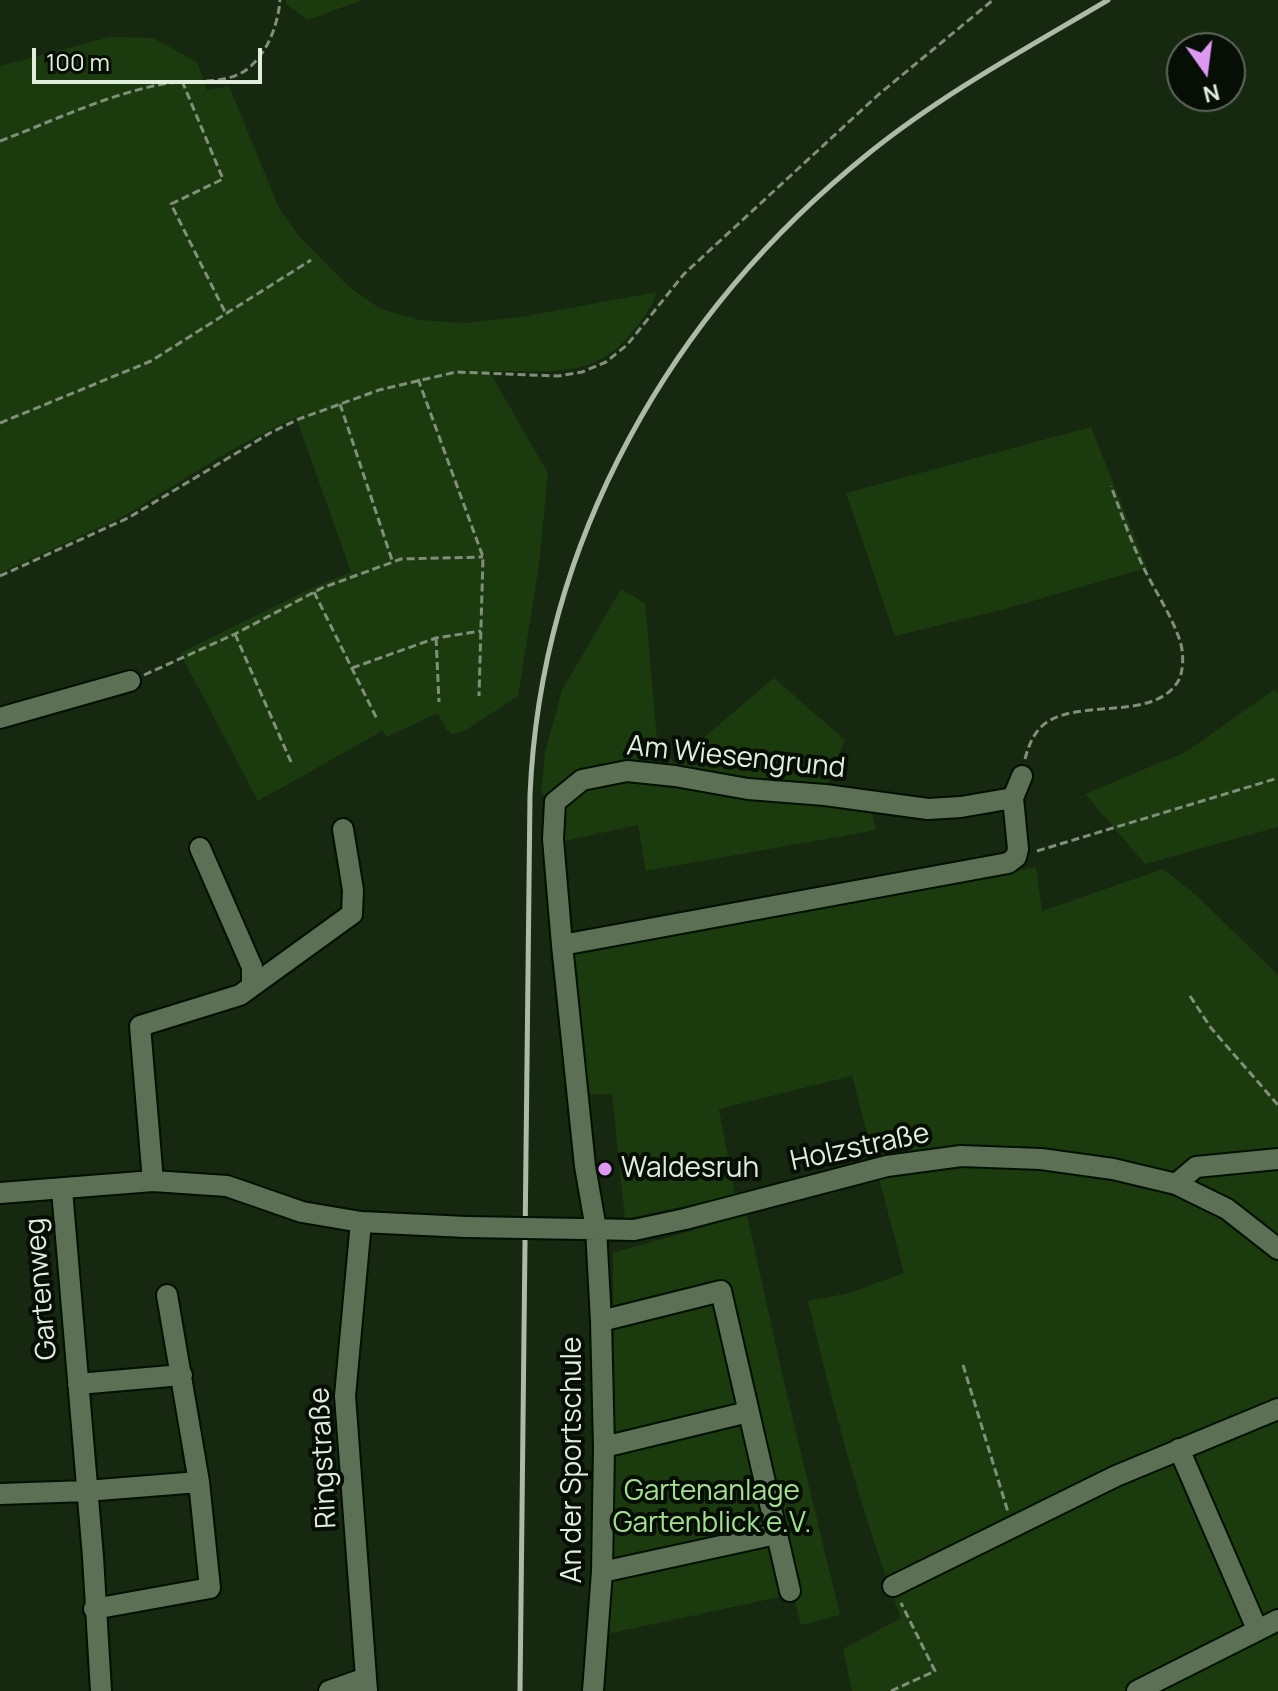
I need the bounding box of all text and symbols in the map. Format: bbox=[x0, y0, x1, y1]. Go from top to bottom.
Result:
scale bar bbox=[36, 32, 266, 82]
north arrow bbox=[1166, 32, 1246, 112]
text: 100 m bbox=[46, 45, 110, 78]
text: N bbox=[1200, 77, 1223, 110]
street label: Am Wiesengrund bbox=[625, 730, 847, 786]
street label: Holzstraße bbox=[787, 1117, 933, 1179]
place label: Waldesruh bbox=[621, 1152, 759, 1186]
marker: Waldesruh bbox=[596, 1160, 614, 1178]
street label: Gartenweg bbox=[19, 1217, 65, 1361]
street label: An der Sportschule bbox=[556, 1337, 590, 1583]
street label: Ringstraße bbox=[304, 1386, 344, 1530]
park label: Gartenanlage Gartenblick e.V. bbox=[613, 1475, 811, 1541]

